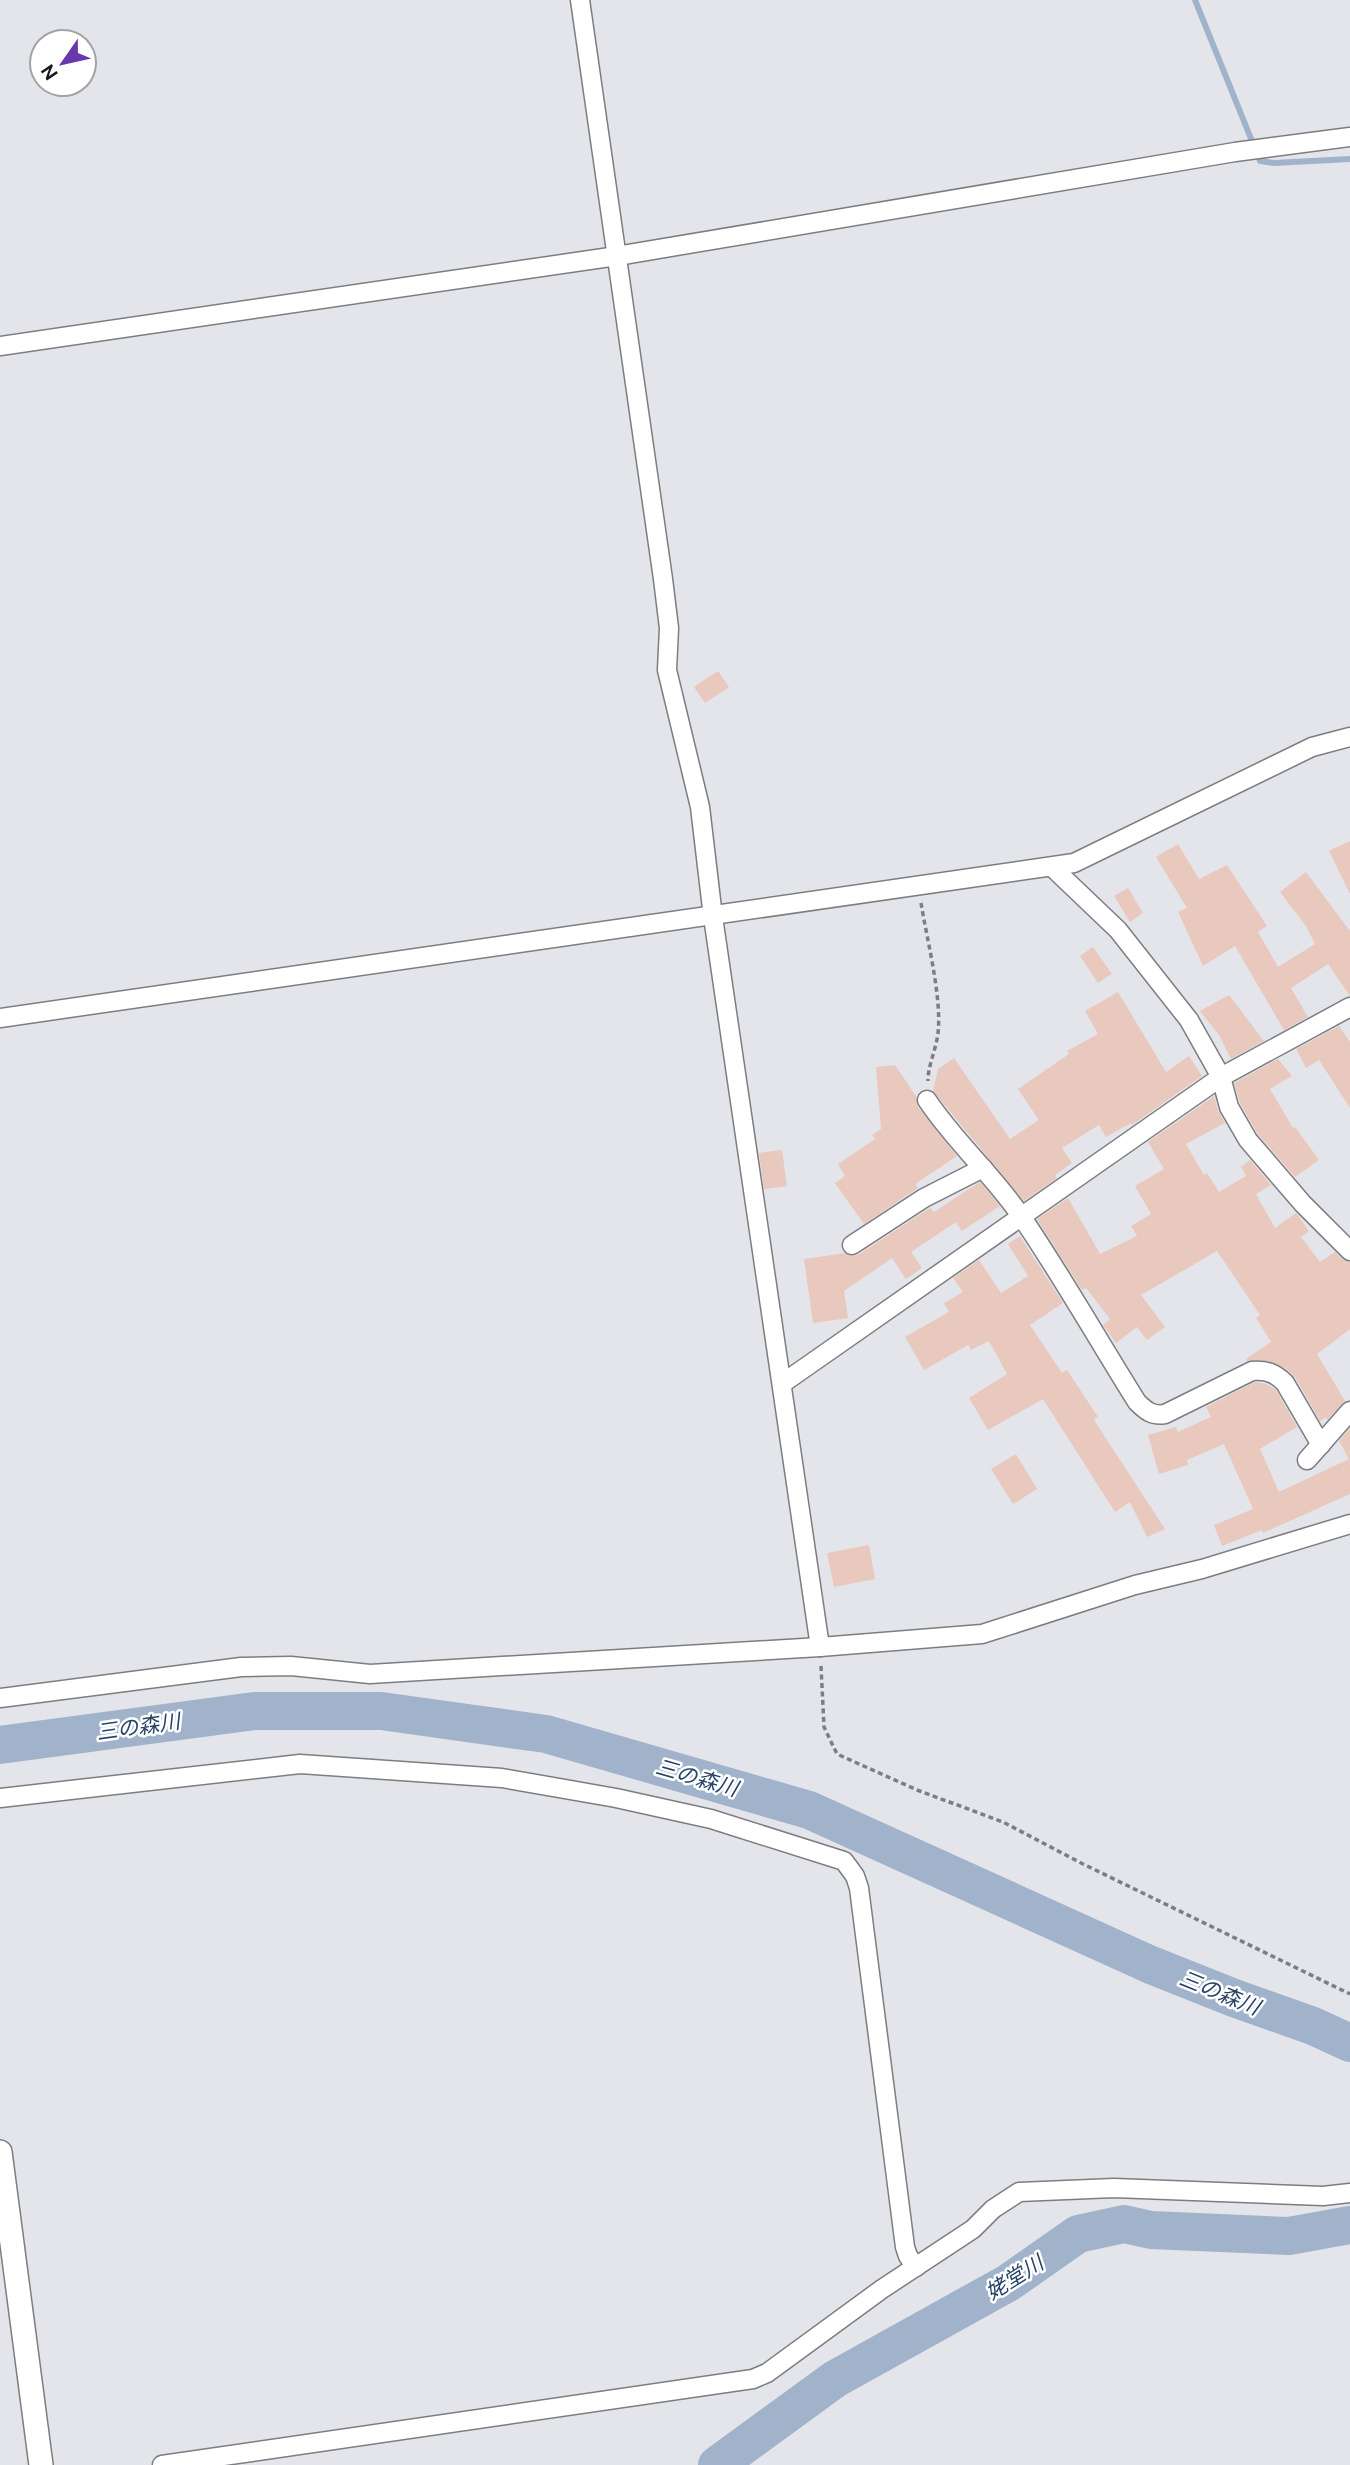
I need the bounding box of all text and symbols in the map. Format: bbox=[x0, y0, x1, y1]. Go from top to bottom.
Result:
north arrow bbox=[28, 28, 98, 98]
text: N bbox=[36, 60, 62, 85]
water label: 三の森川 bbox=[95, 1708, 183, 1744]
water label: 三の森川 bbox=[653, 1754, 743, 1801]
water label: 三の森川 bbox=[1177, 1965, 1265, 2020]
water label: 姥堂川 bbox=[981, 2249, 1049, 2304]

